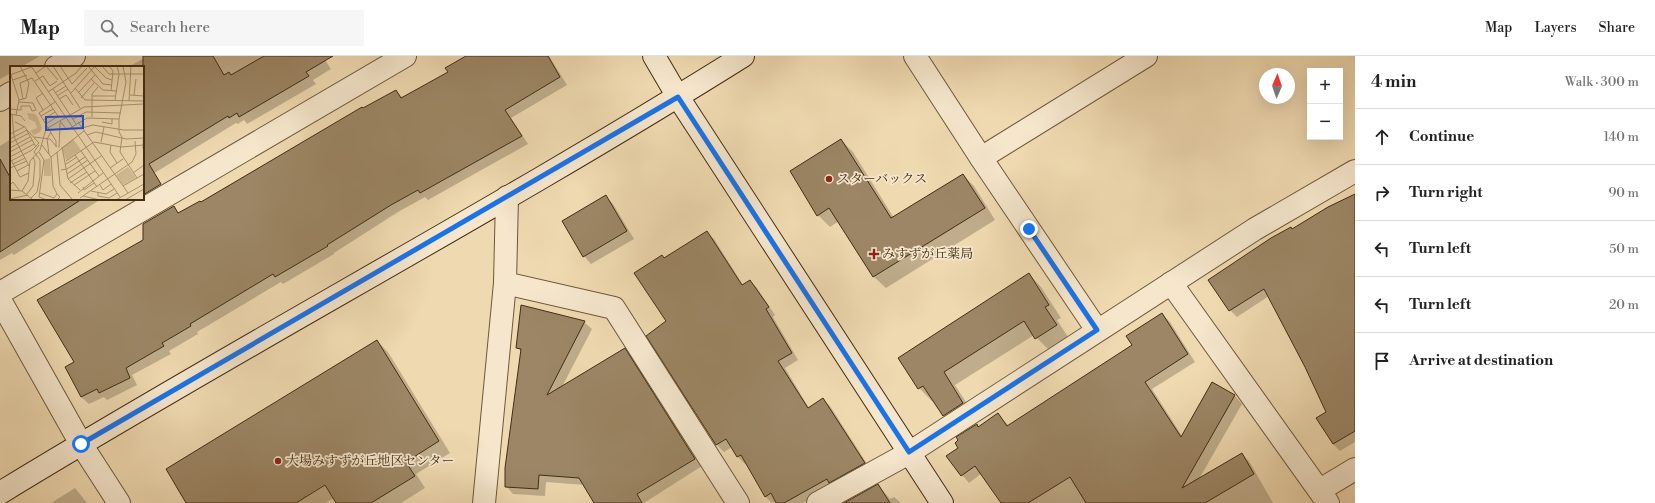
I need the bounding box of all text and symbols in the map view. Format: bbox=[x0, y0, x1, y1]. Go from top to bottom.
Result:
search box bbox=[84, 10, 364, 46]
text: Map bbox=[20, 16, 60, 40]
icon: search bbox=[98, 17, 120, 39]
text: Search here bbox=[130, 18, 210, 37]
text: Map bbox=[1485, 19, 1512, 37]
text: Layers bbox=[1534, 19, 1577, 37]
text: Share bbox=[1599, 19, 1635, 37]
inset map bbox=[10, 66, 144, 200]
north arrow bbox=[1259, 68, 1295, 104]
map controls bbox=[1307, 68, 1343, 140]
button: + bbox=[1307, 68, 1343, 104]
text: 4 min bbox=[1371, 71, 1416, 93]
text: Walk · 300 m bbox=[1565, 74, 1639, 90]
button: − bbox=[1307, 104, 1343, 140]
icon: ahead bbox=[1371, 126, 1393, 148]
text: Continue bbox=[1409, 127, 1474, 146]
text: 140 m bbox=[1603, 129, 1639, 145]
place label: スターバックス bbox=[837, 171, 927, 187]
marker: スターバックス bbox=[824, 174, 834, 184]
icon: right bbox=[1371, 182, 1393, 204]
text: Turn right bbox=[1409, 183, 1483, 202]
text: 90 m bbox=[1608, 185, 1639, 201]
route end bbox=[1020, 220, 1038, 238]
icon: left bbox=[1371, 238, 1393, 260]
text: Turn left bbox=[1409, 239, 1471, 258]
text: 50 m bbox=[1609, 241, 1639, 257]
place label: みすずが丘薬局 bbox=[882, 246, 973, 262]
marker: みすずが丘薬局 bbox=[869, 249, 879, 259]
icon: left bbox=[1371, 294, 1393, 316]
text: Turn left bbox=[1409, 295, 1471, 314]
text: 20 m bbox=[1609, 297, 1639, 313]
icon: arrive bbox=[1371, 350, 1393, 372]
text: Arrive at destination bbox=[1409, 351, 1553, 370]
route start bbox=[72, 435, 90, 453]
place label: 大場みすずが丘地区センター bbox=[286, 453, 455, 469]
marker: 大場みすずが丘地区センター bbox=[273, 456, 283, 466]

